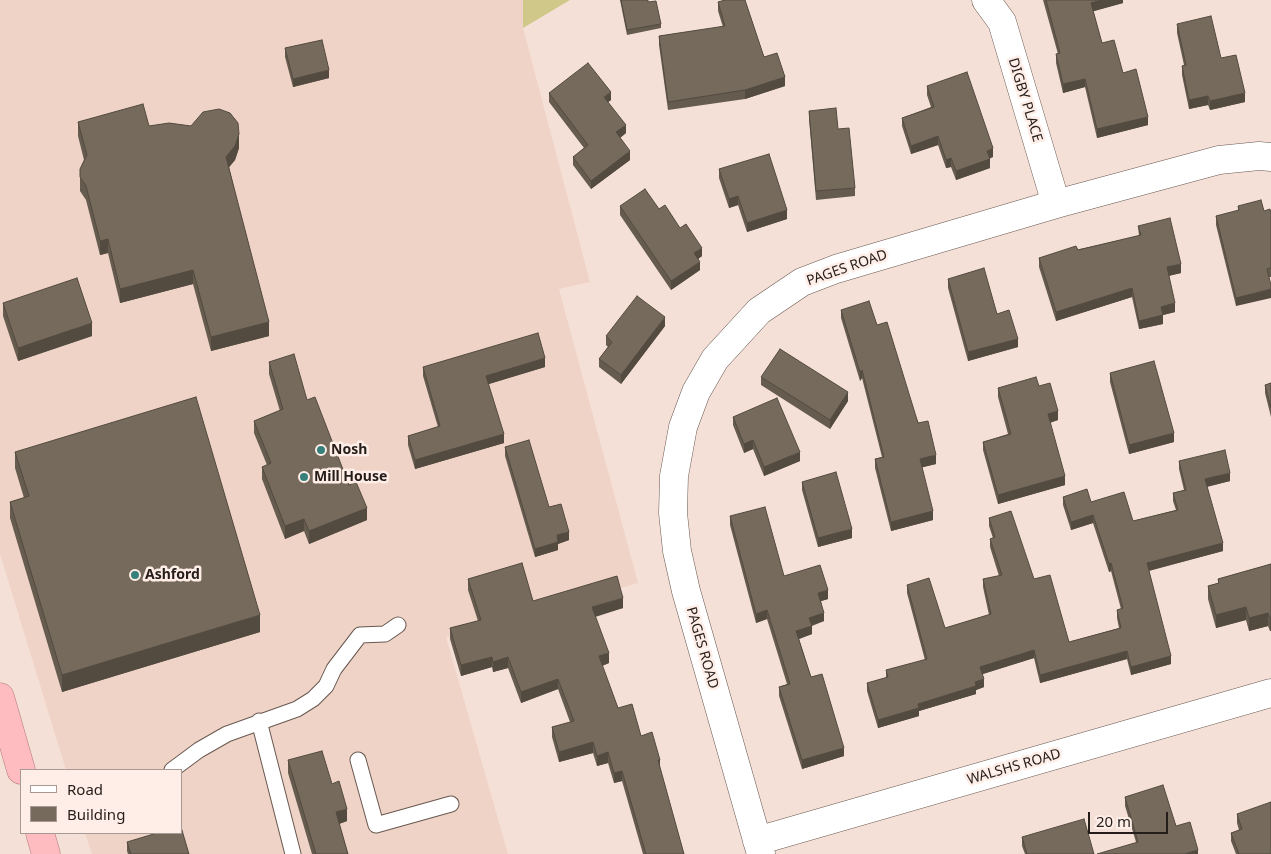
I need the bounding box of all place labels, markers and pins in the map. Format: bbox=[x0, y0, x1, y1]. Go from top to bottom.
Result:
place label: Nosh bbox=[331, 442, 367, 458]
marker: Nosh bbox=[315, 444, 327, 456]
place label: Mill House bbox=[314, 469, 387, 485]
marker: Mill House bbox=[298, 471, 310, 483]
place label: Ashford bbox=[145, 567, 200, 583]
marker: Ashford bbox=[129, 569, 141, 581]

